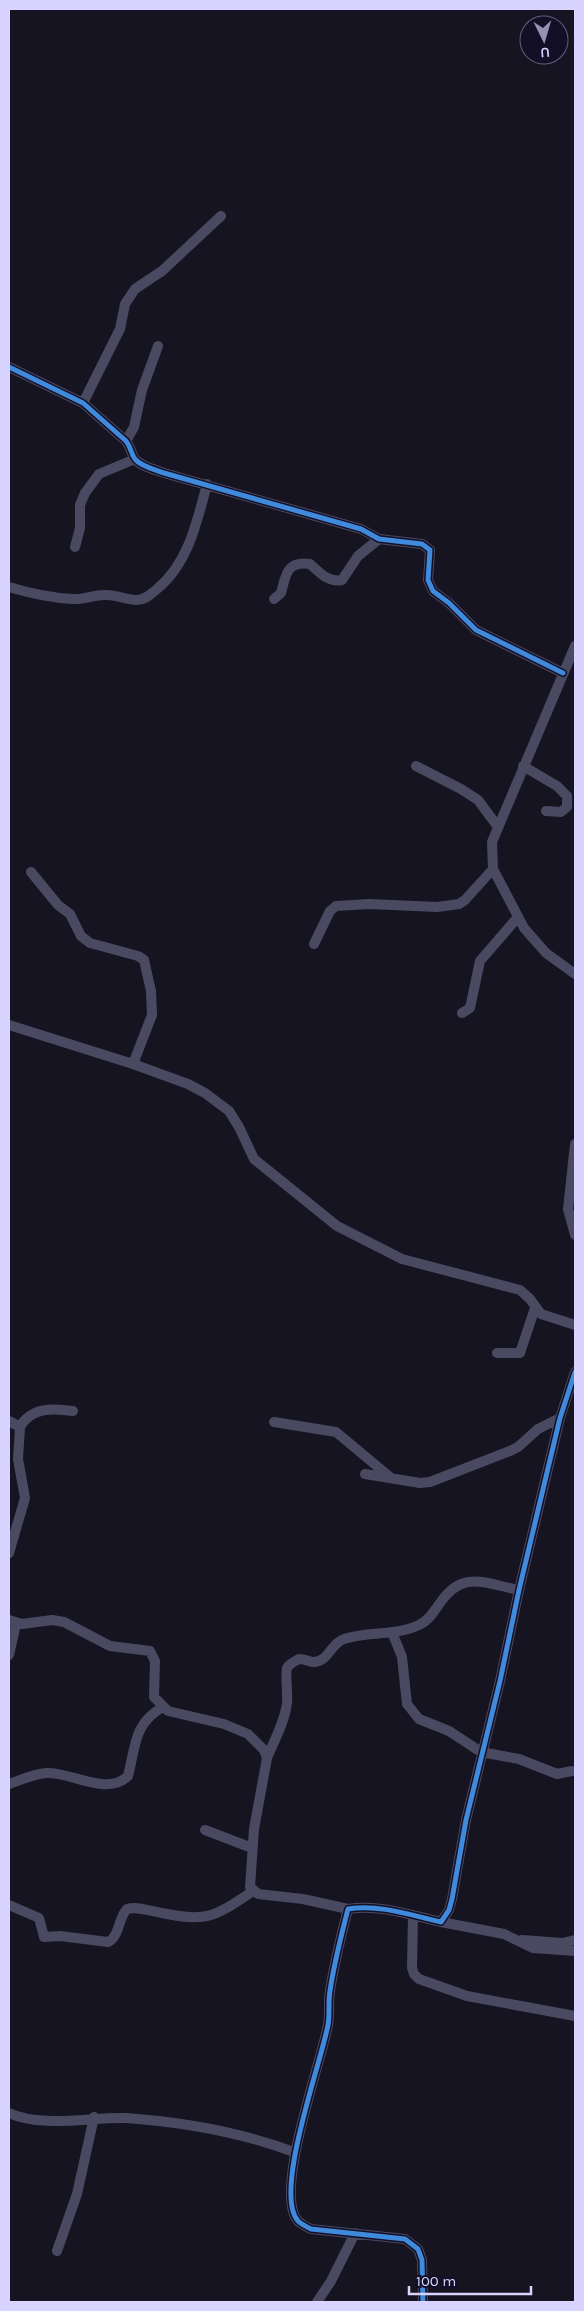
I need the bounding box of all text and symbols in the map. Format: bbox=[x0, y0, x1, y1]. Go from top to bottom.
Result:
north arrow bbox=[519, 15, 569, 65]
text: U bbox=[540, 44, 551, 61]
scale bar bbox=[409, 2264, 532, 2296]
text: 100 m bbox=[416, 2272, 456, 2290]

